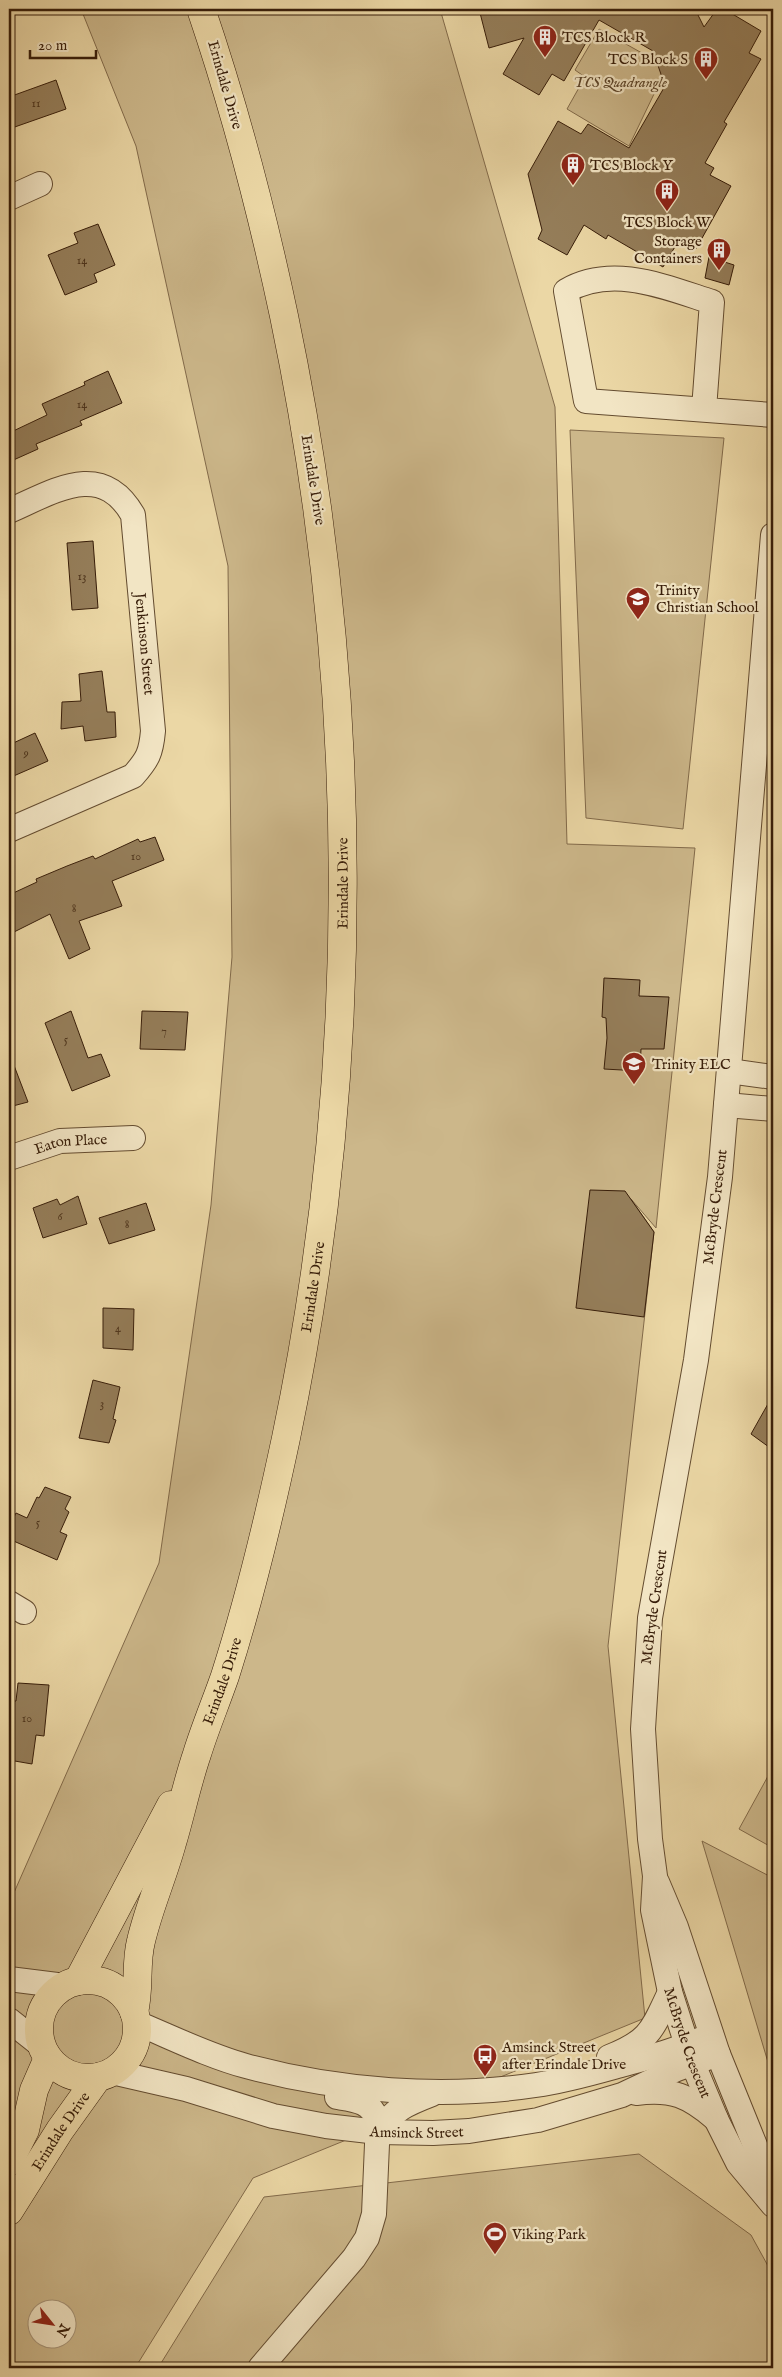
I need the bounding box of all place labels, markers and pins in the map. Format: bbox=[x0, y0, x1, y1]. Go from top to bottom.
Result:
building icon: TCS Block R bbox=[532, 24, 558, 58]
place label: TCS Block R bbox=[562, 28, 646, 47]
building icon: TCS Block S bbox=[693, 46, 719, 80]
place label: TCS Block S bbox=[608, 50, 688, 69]
building icon: TCS Block Y bbox=[560, 152, 586, 186]
place label: TCS Block Y bbox=[590, 156, 673, 175]
building icon: TCS Block W bbox=[654, 178, 680, 212]
place label: TCS Block W bbox=[624, 213, 711, 232]
place label: Storage Containers bbox=[634, 232, 702, 268]
building icon: Storage Containers bbox=[706, 237, 732, 271]
place label: Trinity Christian School bbox=[656, 581, 760, 617]
school or university icon: Trinity Christian School bbox=[625, 586, 651, 620]
school or university icon: Trinity ELC bbox=[621, 1051, 647, 1085]
place label: Trinity ELC bbox=[652, 1055, 731, 1074]
place label: Amsinck Street after Erindale Drive bbox=[501, 2038, 626, 2074]
bus stop icon: Amsinck Street after Erindale Drive bbox=[472, 2043, 498, 2077]
sports icon: Viking Park bbox=[482, 2221, 508, 2255]
place label: Viking Park bbox=[511, 2225, 587, 2244]

